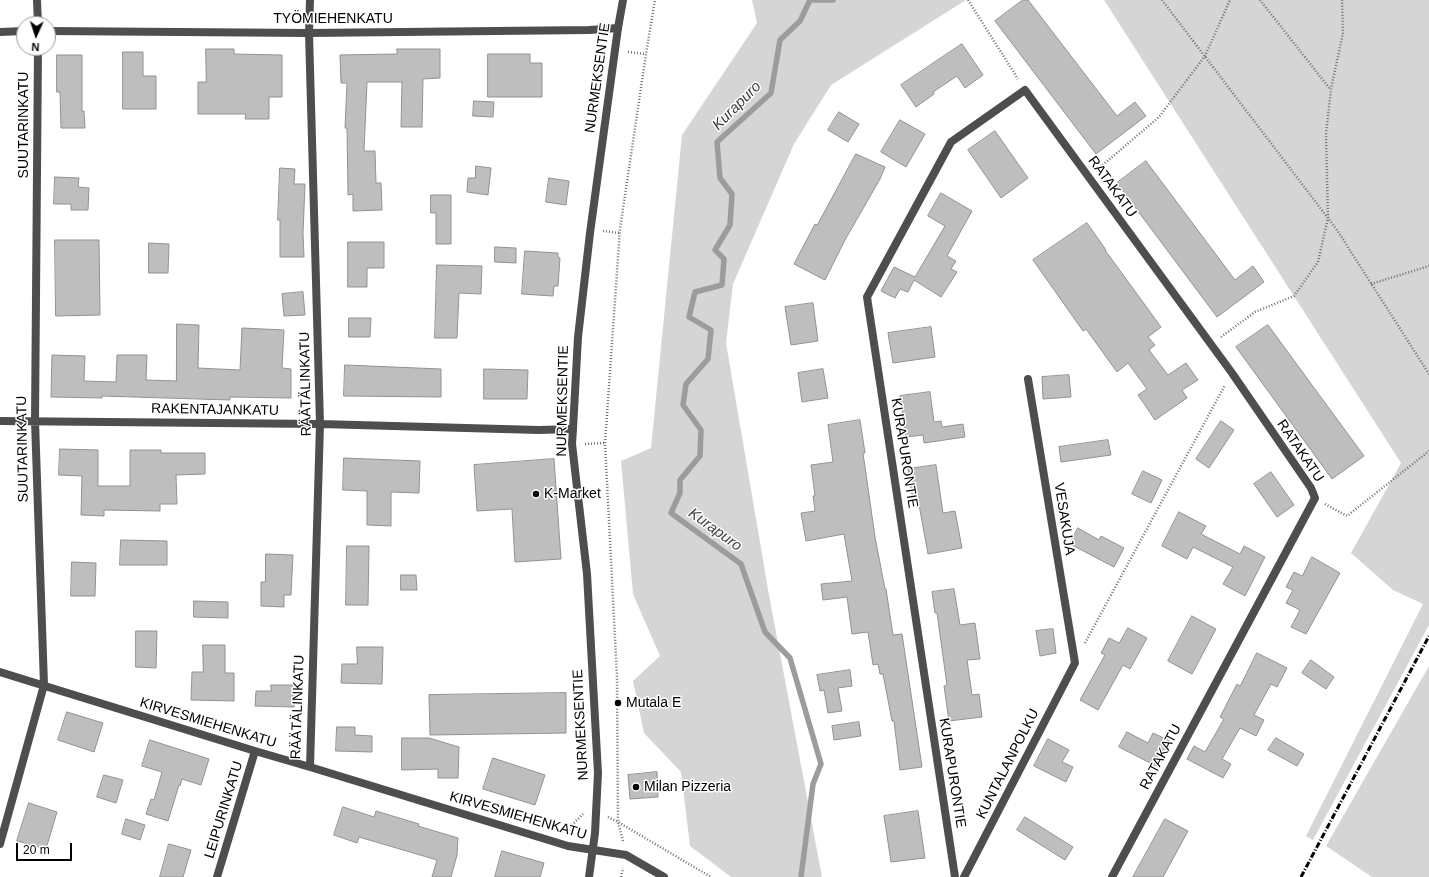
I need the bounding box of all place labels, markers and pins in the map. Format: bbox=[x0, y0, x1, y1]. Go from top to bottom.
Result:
place label: K-Market bbox=[544, 486, 601, 502]
marker: K-Market bbox=[531, 489, 541, 499]
place label: Mutala E bbox=[626, 695, 681, 711]
marker: Mutala E bbox=[613, 698, 623, 708]
place label: Milan Pizzeria bbox=[644, 779, 731, 795]
marker: Milan Pizzeria bbox=[631, 782, 641, 792]

